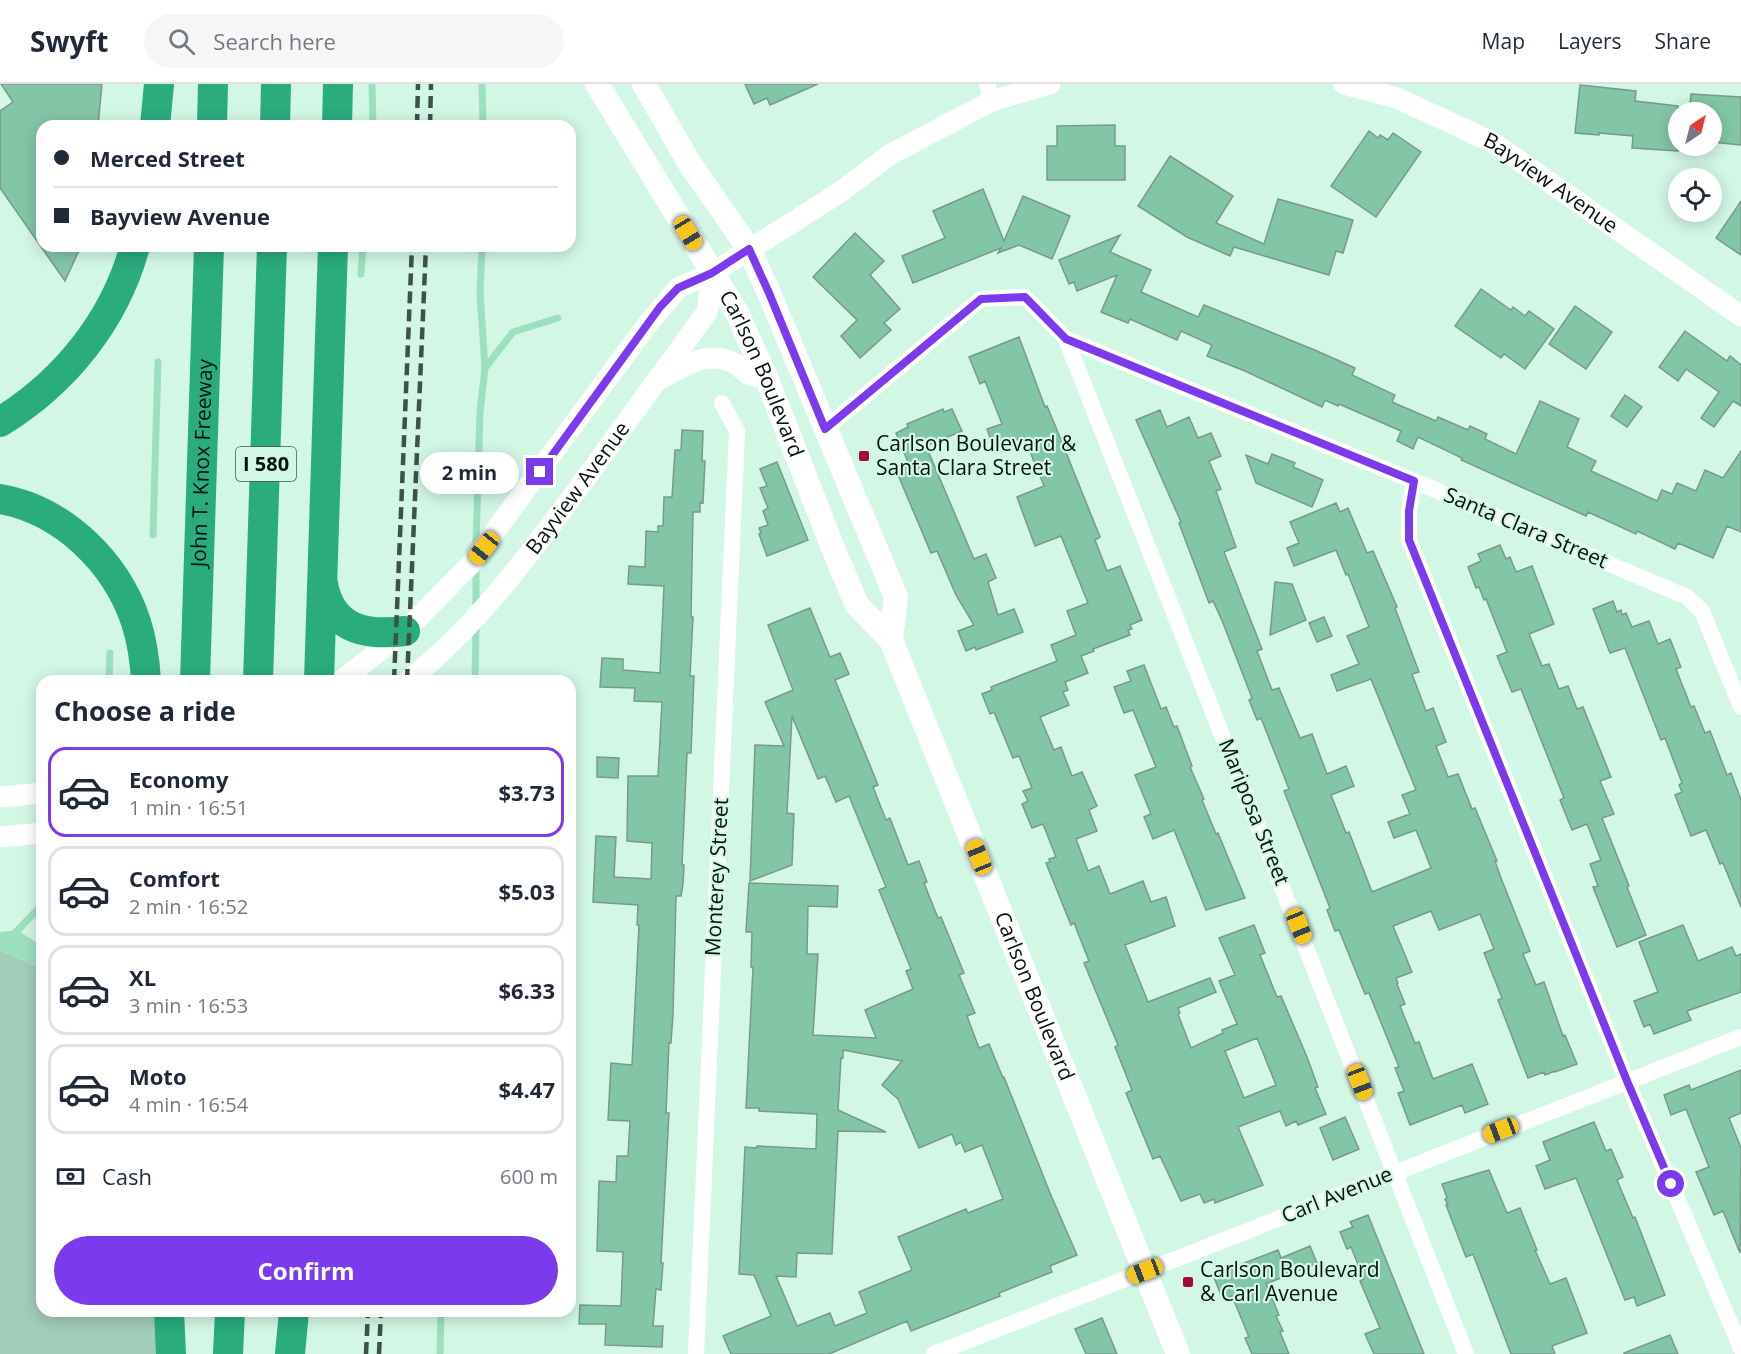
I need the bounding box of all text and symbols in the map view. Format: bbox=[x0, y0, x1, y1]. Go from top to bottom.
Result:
search box bbox=[144, 14, 564, 68]
text: Swyft bbox=[30, 22, 108, 60]
icon: search bbox=[165, 25, 198, 58]
text: Search here bbox=[213, 26, 336, 56]
text: Map bbox=[1482, 27, 1525, 55]
text: Layers bbox=[1558, 27, 1622, 55]
text: Share bbox=[1655, 27, 1711, 55]
north arrow bbox=[1668, 102, 1722, 156]
map controls bbox=[1668, 102, 1722, 222]
street label: Bayview Avenue bbox=[1480, 125, 1624, 239]
text: Merced Street bbox=[90, 143, 245, 173]
button: locate bbox=[1668, 168, 1722, 222]
text: Bayview Avenue bbox=[90, 201, 270, 231]
car bbox=[671, 213, 705, 253]
street label: Carlson Boulevard bbox=[713, 284, 811, 461]
street label: John T. Knox Freeway bbox=[184, 358, 218, 570]
street label: Bayview Avenue bbox=[519, 415, 635, 560]
place label: Carlson Boulevard & Santa Clara Street bbox=[876, 429, 1077, 481]
road number: I 580 bbox=[236, 447, 296, 481]
marker: Carlson Boulevard & Santa Clara Street bbox=[857, 449, 871, 463]
callout: 2 min bbox=[420, 451, 519, 493]
route end bbox=[526, 458, 553, 485]
text: 2 min bbox=[442, 459, 497, 486]
street label: Santa Clara Street bbox=[1440, 480, 1613, 574]
car bbox=[466, 528, 502, 568]
text: Choose a ride bbox=[54, 692, 236, 729]
street label: Mariposa Street bbox=[1213, 734, 1297, 889]
text: Economy bbox=[129, 764, 228, 794]
icon: car bbox=[57, 765, 111, 819]
text: $3.73 bbox=[498, 777, 555, 807]
text: 1 min · 16:51 bbox=[129, 794, 248, 821]
street label: Monterey Street bbox=[698, 797, 734, 957]
car bbox=[964, 837, 994, 877]
text: Comfort bbox=[129, 863, 220, 893]
icon: car bbox=[57, 864, 111, 918]
text: $5.03 bbox=[498, 876, 555, 906]
text: 2 min · 16:52 bbox=[129, 893, 248, 920]
car bbox=[1284, 906, 1314, 946]
street label: Carlson Boulevard bbox=[989, 907, 1082, 1085]
text: XL bbox=[129, 962, 156, 992]
icon: car bbox=[57, 963, 111, 1017]
text: $6.33 bbox=[498, 975, 555, 1005]
text: 3 min · 16:53 bbox=[129, 992, 248, 1019]
text: Moto bbox=[129, 1061, 187, 1091]
icon: car bbox=[57, 1062, 111, 1116]
car bbox=[1345, 1062, 1375, 1102]
text: $4.47 bbox=[498, 1074, 555, 1104]
text: 4 min · 16:54 bbox=[129, 1091, 248, 1118]
car bbox=[1481, 1115, 1521, 1145]
street label: Carl Avenue bbox=[1277, 1159, 1396, 1229]
icon: cash bbox=[54, 1160, 87, 1193]
text: Cash bbox=[102, 1161, 152, 1191]
text: 600 m bbox=[500, 1163, 558, 1190]
route start bbox=[1657, 1170, 1684, 1197]
button: Confirm bbox=[54, 1236, 558, 1305]
place label: Carlson Boulevard & Carl Avenue bbox=[1200, 1255, 1380, 1307]
car bbox=[1125, 1256, 1165, 1286]
marker: Carlson Boulevard & Carl Avenue bbox=[1181, 1275, 1195, 1289]

